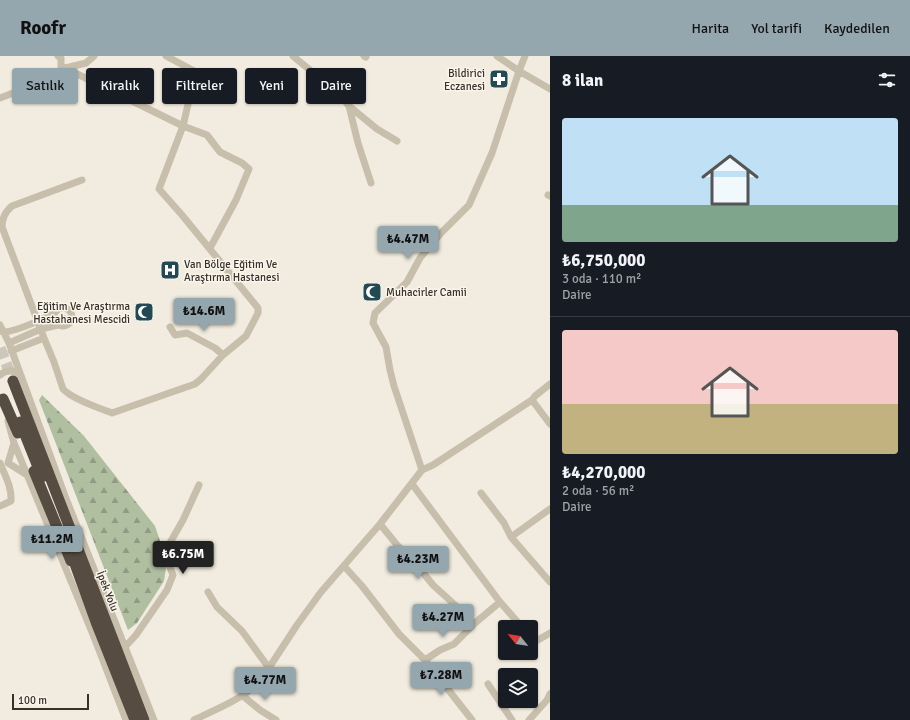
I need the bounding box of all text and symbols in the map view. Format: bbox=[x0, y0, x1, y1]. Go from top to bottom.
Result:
text: Roofr bbox=[20, 16, 66, 40]
text: Harita bbox=[692, 20, 729, 37]
text: Yol tarifi bbox=[751, 20, 802, 37]
text: Kaydedilen bbox=[824, 20, 890, 37]
place label: Bildirici Eczanesi bbox=[444, 67, 485, 93]
chip: Satılık bbox=[12, 68, 78, 104]
chip: Kiralık bbox=[86, 68, 154, 104]
chip: Filtreler bbox=[162, 68, 237, 104]
chip: Yeni bbox=[245, 68, 298, 104]
chip: Daire bbox=[306, 68, 366, 104]
pharmacy icon: Bildirici Eczanesi bbox=[488, 68, 510, 90]
icon: filters bbox=[876, 69, 898, 91]
text: 8 ilan bbox=[562, 70, 603, 91]
icon: home bbox=[694, 144, 766, 216]
pin: ₺4.47M bbox=[375, 226, 441, 260]
text: ₺4.47M bbox=[387, 231, 429, 247]
text: ₺6,750,000 bbox=[562, 250, 645, 271]
place label: Van Bölge Eğitim Ve Araştırma Hastanesi bbox=[184, 258, 279, 284]
hospital icon: Van Bölge Eğitim Ve Araştırma Hastanesi bbox=[159, 259, 181, 281]
text: 3 oda · 110 m² bbox=[562, 271, 642, 287]
mosque icon: Muhacirler Camii bbox=[361, 281, 383, 303]
place label: Muhacirler Camii bbox=[386, 286, 467, 299]
text: Daire bbox=[562, 287, 592, 303]
pin: ₺14.6M bbox=[171, 298, 237, 332]
place label: Eğitim Ve Araştırma Hastahanesi Mescidi bbox=[33, 300, 130, 326]
mosque icon: Eğitim Ve Araştırma Hastahanesi Mescidi bbox=[133, 301, 155, 323]
text: ₺14.6M bbox=[183, 303, 225, 319]
icon: home bbox=[694, 356, 766, 428]
text: ₺4,270,000 bbox=[562, 462, 645, 483]
text: 2 oda · 56 m² bbox=[562, 483, 635, 499]
text: Daire bbox=[562, 499, 592, 515]
pin: ₺11.2M bbox=[19, 526, 85, 560]
text: ₺11.2M bbox=[31, 531, 73, 547]
pin: ₺6.75M bbox=[150, 541, 216, 575]
text: ₺6.75M bbox=[162, 546, 204, 562]
pin: ₺4.23M bbox=[385, 546, 451, 580]
text: ₺4.23M bbox=[397, 551, 439, 567]
street label: İpek Yolu bbox=[94, 569, 122, 613]
pin: ₺4.27M bbox=[410, 604, 476, 638]
text: ₺4.27M bbox=[422, 609, 464, 625]
north arrow bbox=[498, 620, 538, 660]
map controls bbox=[498, 620, 538, 708]
pin: ₺7.28M bbox=[408, 662, 474, 696]
pin: ₺4.77M bbox=[232, 667, 298, 701]
text: ₺7.28M bbox=[420, 667, 462, 683]
button: layers bbox=[498, 668, 538, 708]
text: ₺4.77M bbox=[244, 672, 286, 688]
scale bar bbox=[12, 692, 89, 711]
text: 100 m bbox=[18, 694, 47, 707]

